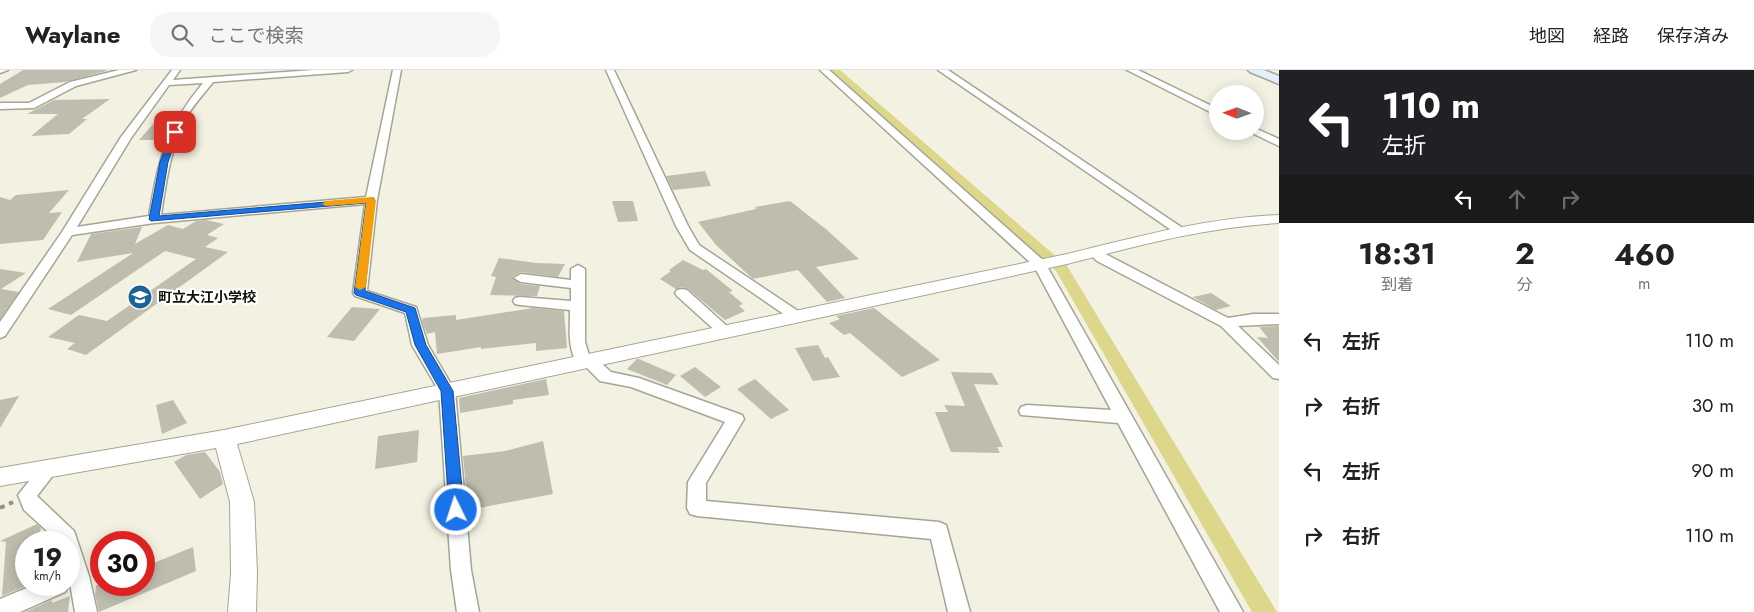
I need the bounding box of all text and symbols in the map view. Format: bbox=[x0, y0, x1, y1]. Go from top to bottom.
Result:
search box bbox=[150, 12, 500, 57]
text: Waylane bbox=[25, 17, 120, 52]
icon: search bbox=[168, 21, 196, 49]
text: ここで検索 bbox=[208, 22, 303, 49]
text: 地図 bbox=[1529, 23, 1565, 49]
text: 経路 bbox=[1593, 23, 1629, 49]
text: 保存済み bbox=[1657, 23, 1729, 49]
text: 110 m bbox=[1382, 81, 1480, 131]
north arrow bbox=[1209, 85, 1264, 140]
map controls bbox=[1209, 85, 1264, 140]
icon: left bbox=[1299, 90, 1364, 155]
pin bbox=[154, 111, 196, 153]
icon: arrive bbox=[161, 118, 189, 146]
text: 左折 bbox=[1382, 129, 1426, 161]
icon: left bbox=[1450, 185, 1478, 213]
icon: ahead bbox=[1503, 185, 1531, 213]
icon: right bbox=[1556, 185, 1584, 213]
text: 18:31 bbox=[1358, 232, 1436, 275]
text: 2 bbox=[1515, 232, 1535, 275]
text: 460 bbox=[1614, 233, 1675, 276]
text: m bbox=[1638, 272, 1651, 295]
text: 到着 bbox=[1381, 273, 1413, 296]
text: 分 bbox=[1517, 273, 1533, 296]
school or university icon: 町立大江小学校 bbox=[127, 284, 153, 310]
place label: 町立大江小学校 bbox=[158, 287, 256, 307]
icon: left bbox=[1299, 327, 1327, 355]
text: 110 m bbox=[1685, 327, 1734, 354]
text: 左折 bbox=[1342, 328, 1380, 355]
icon: right bbox=[1299, 392, 1327, 420]
text: 30 m bbox=[1692, 392, 1734, 419]
text: 右折 bbox=[1342, 393, 1380, 420]
icon: left bbox=[1299, 457, 1327, 485]
text: 90 m bbox=[1691, 457, 1734, 484]
text: 左折 bbox=[1342, 458, 1380, 485]
position arrow bbox=[429, 483, 481, 535]
icon: right bbox=[1299, 522, 1327, 550]
text: 110 m bbox=[1685, 522, 1734, 549]
text: 右折 bbox=[1342, 523, 1380, 550]
speed limit sign: 30 bbox=[90, 531, 155, 596]
text: 19 bbox=[33, 539, 62, 575]
text: km/h bbox=[34, 567, 61, 585]

